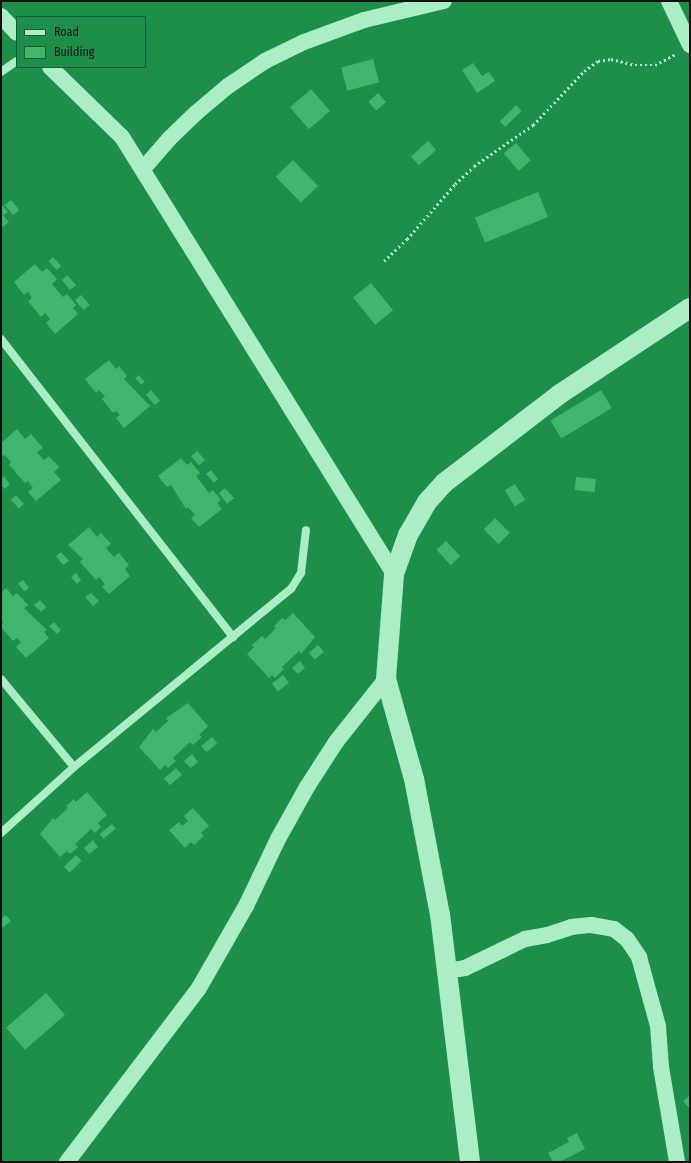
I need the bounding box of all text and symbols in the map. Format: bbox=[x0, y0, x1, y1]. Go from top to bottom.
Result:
legend bbox=[16, 16, 146, 68]
text: Road bbox=[54, 25, 79, 39]
text: Building bbox=[54, 45, 94, 59]

